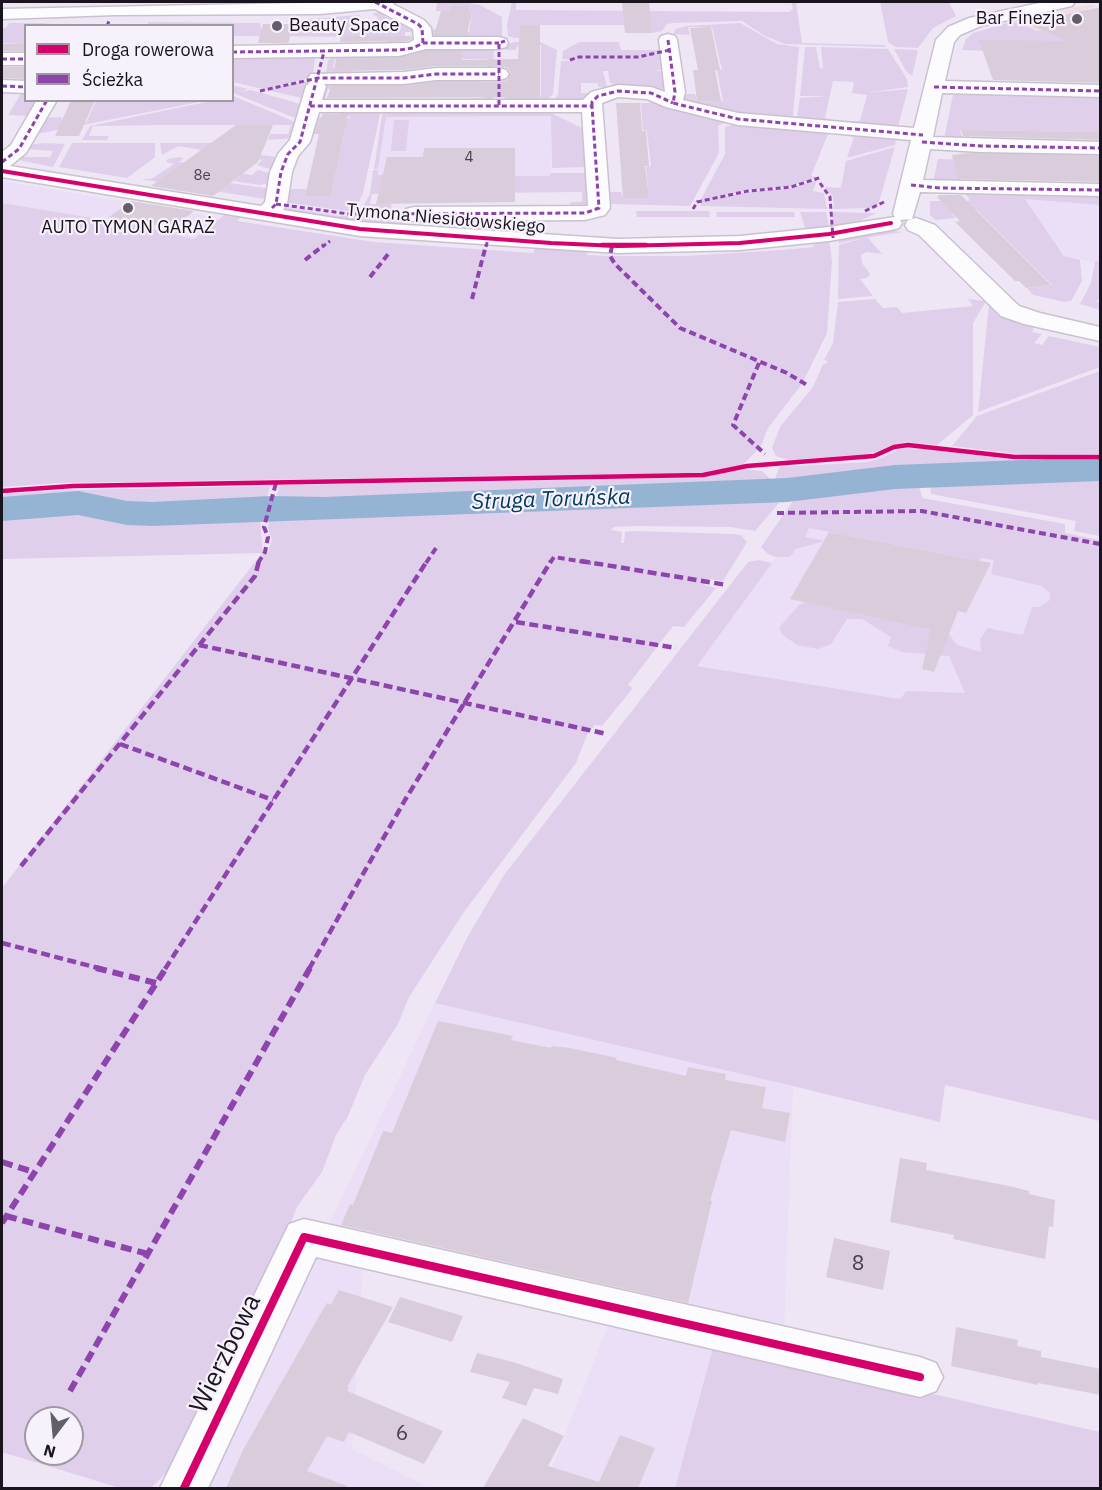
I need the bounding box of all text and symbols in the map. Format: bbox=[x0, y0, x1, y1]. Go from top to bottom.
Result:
place label: Bar Finezja bbox=[976, 8, 1065, 30]
marker: Bar Finezja bbox=[1070, 12, 1084, 26]
place label: Beauty Space bbox=[289, 15, 399, 37]
marker: Beauty Space bbox=[270, 19, 284, 33]
legend bbox=[24, 24, 234, 102]
text: Droga rowerowa bbox=[82, 38, 214, 61]
text: Ścieżka bbox=[82, 68, 143, 91]
house number: 4 bbox=[465, 149, 473, 167]
house number: 8e bbox=[193, 167, 211, 185]
street label: Tymona Niesiołowskiego bbox=[346, 200, 546, 238]
marker: AUTO TYMON GARAŻ bbox=[121, 201, 135, 215]
place label: AUTO TYMON GARAŻ bbox=[41, 217, 215, 239]
water label: Struga Toruńska bbox=[471, 484, 631, 516]
house number: 8 bbox=[852, 1251, 864, 1277]
street label: Wierzbowa bbox=[184, 1289, 268, 1419]
north arrow bbox=[24, 1406, 84, 1466]
house number: 6 bbox=[396, 1421, 408, 1447]
text: N bbox=[41, 1440, 58, 1463]

